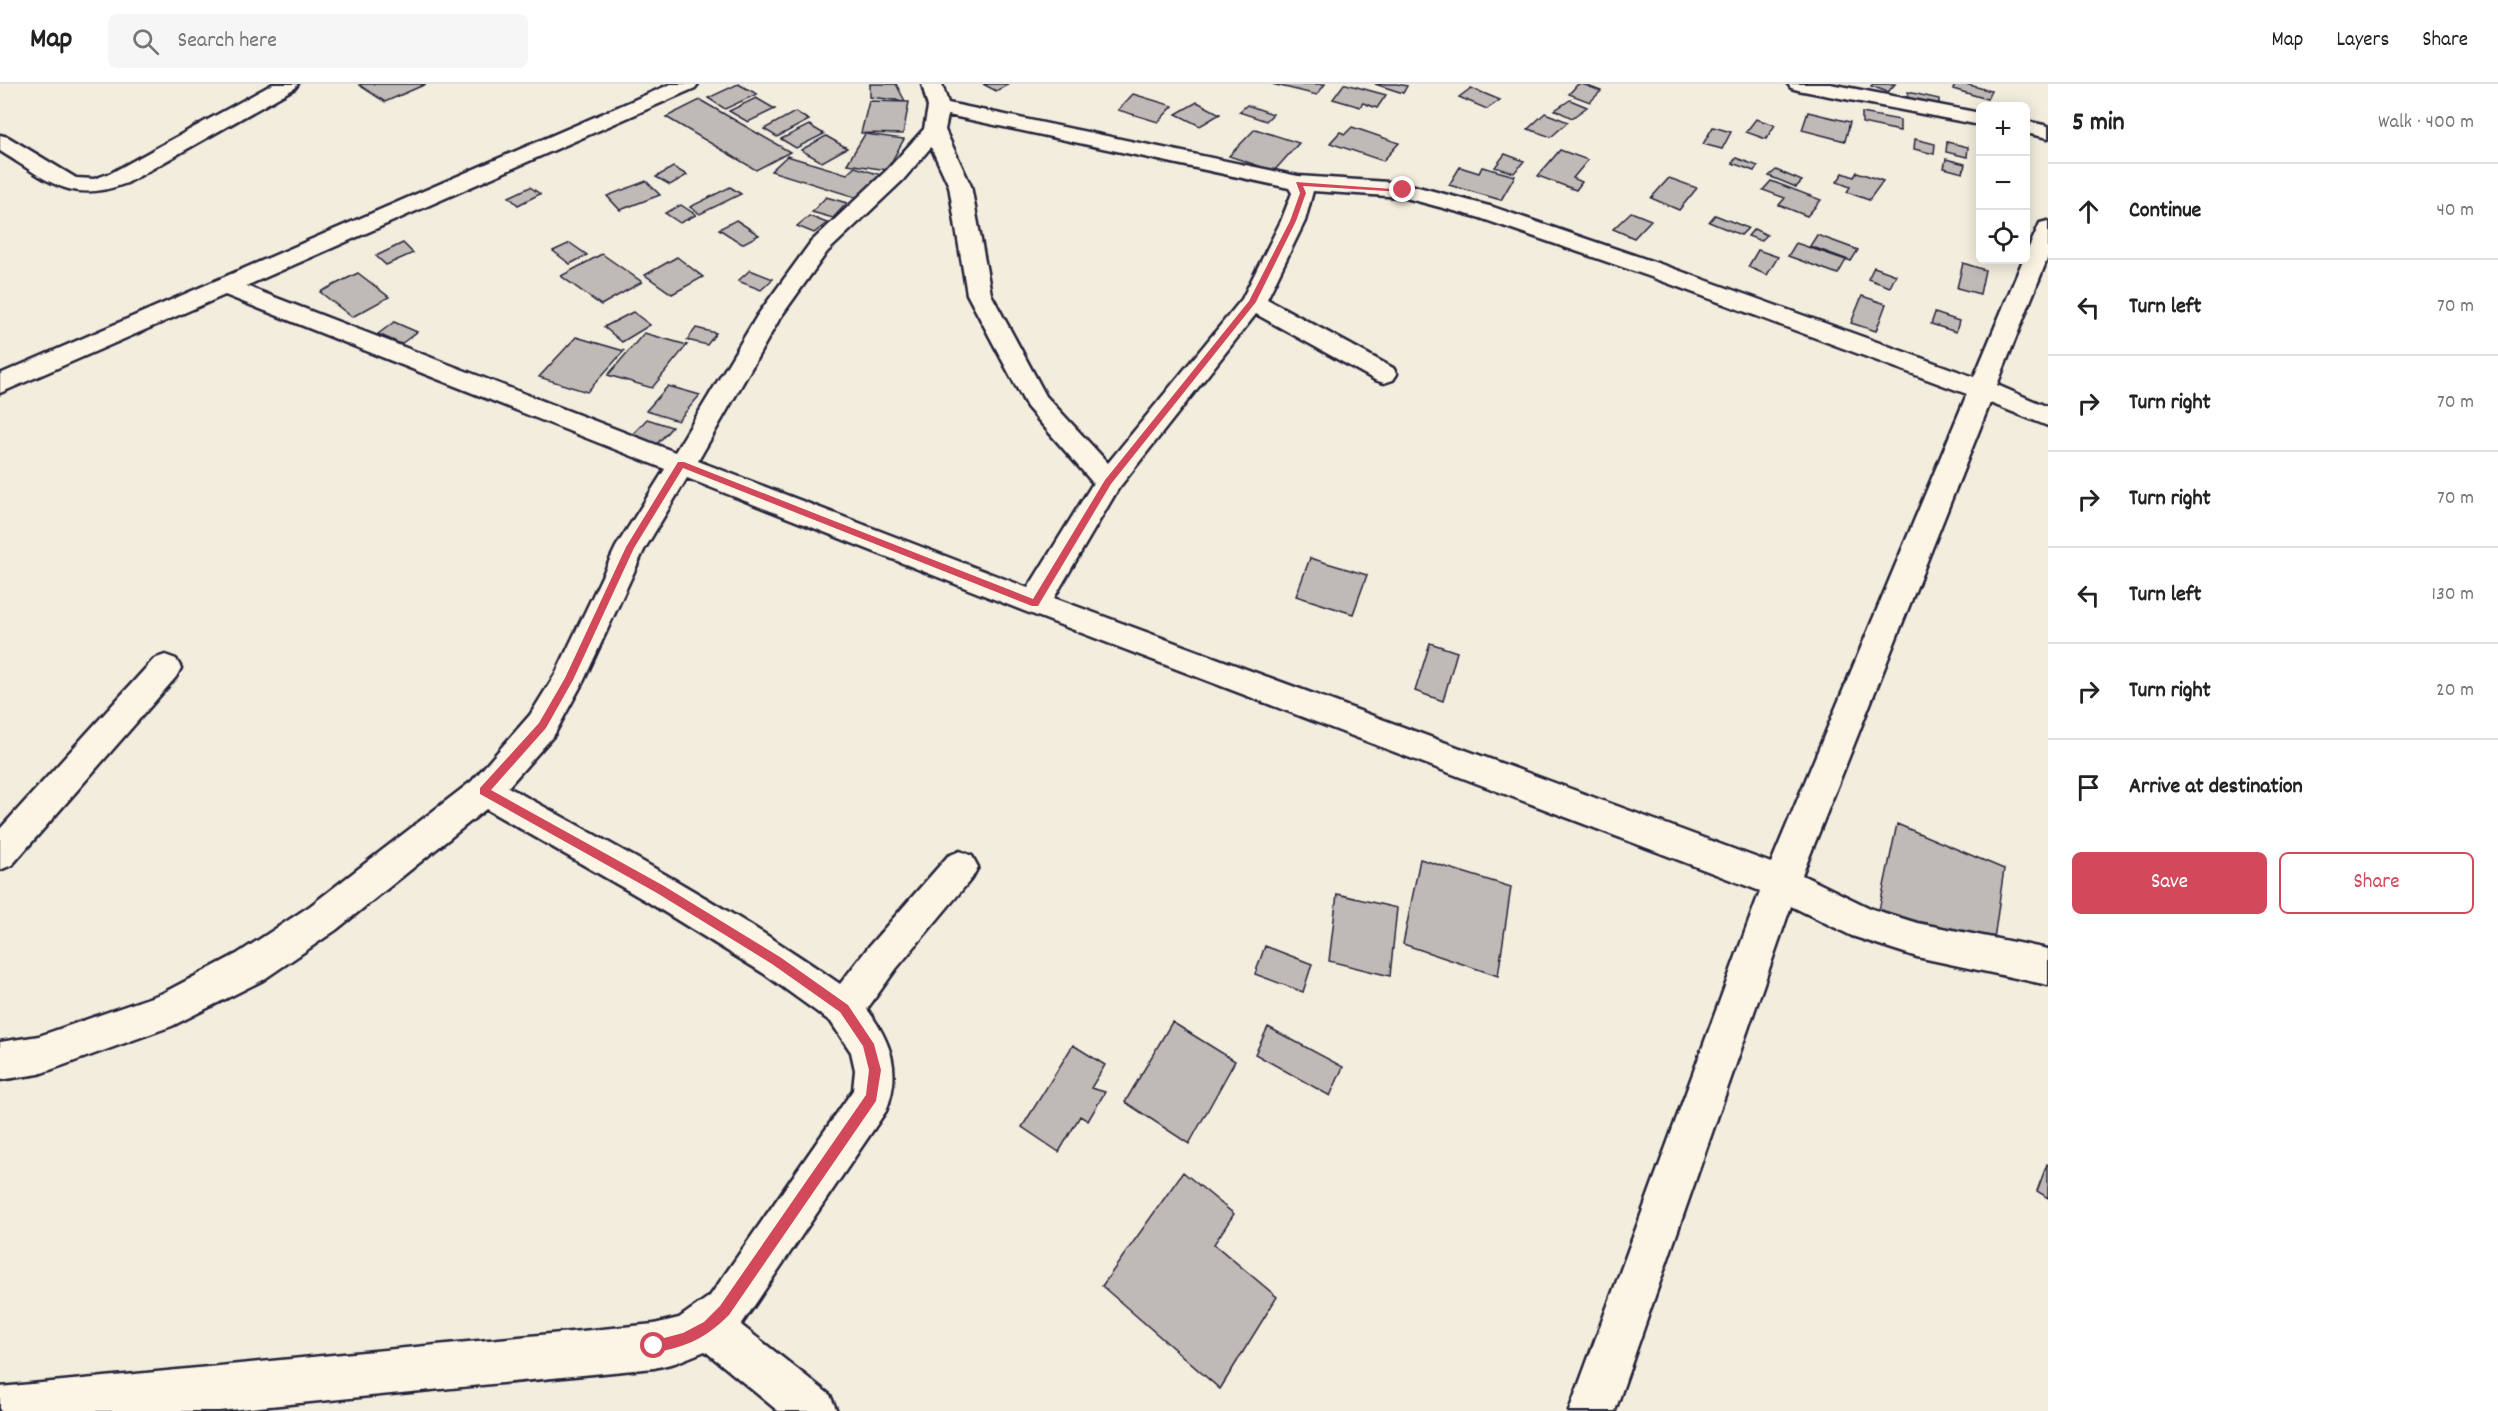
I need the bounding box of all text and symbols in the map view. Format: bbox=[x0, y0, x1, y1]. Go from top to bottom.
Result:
search box bbox=[108, 14, 528, 68]
text: Map bbox=[30, 21, 72, 61]
icon: search bbox=[129, 25, 162, 58]
text: Search here bbox=[177, 26, 277, 57]
text: Map bbox=[2272, 26, 2303, 56]
text: Layers bbox=[2336, 26, 2389, 56]
text: Share bbox=[2422, 26, 2468, 56]
map controls bbox=[1976, 102, 2030, 264]
button: + bbox=[1976, 102, 2030, 156]
text: 5 min bbox=[2072, 105, 2125, 142]
text: Walk · 400 m bbox=[2378, 109, 2474, 137]
button: − bbox=[1976, 156, 2030, 210]
route end bbox=[1389, 176, 1415, 202]
icon: ahead bbox=[2072, 195, 2105, 228]
text: Continue bbox=[2129, 196, 2201, 227]
text: 40 m bbox=[2436, 197, 2474, 225]
button: locate bbox=[1976, 210, 2030, 264]
icon: left bbox=[2072, 291, 2105, 324]
text: Turn left bbox=[2129, 292, 2201, 323]
text: 70 m bbox=[2437, 293, 2474, 321]
icon: right bbox=[2072, 387, 2105, 420]
text: Turn right bbox=[2129, 388, 2211, 419]
text: 70 m bbox=[2437, 389, 2474, 417]
icon: right bbox=[2072, 483, 2105, 516]
text: Turn right bbox=[2129, 484, 2211, 515]
text: 70 m bbox=[2437, 485, 2474, 513]
icon: left bbox=[2072, 579, 2105, 612]
text: Turn left bbox=[2129, 580, 2201, 611]
text: 130 m bbox=[2432, 581, 2474, 609]
icon: right bbox=[2072, 675, 2105, 708]
text: Turn right bbox=[2129, 676, 2211, 707]
text: 20 m bbox=[2436, 677, 2474, 705]
icon: arrive bbox=[2072, 771, 2105, 804]
text: Arrive at destination bbox=[2129, 772, 2303, 803]
button: Save bbox=[2072, 852, 2267, 914]
button: Share bbox=[2279, 852, 2474, 914]
route start bbox=[640, 1332, 666, 1358]

